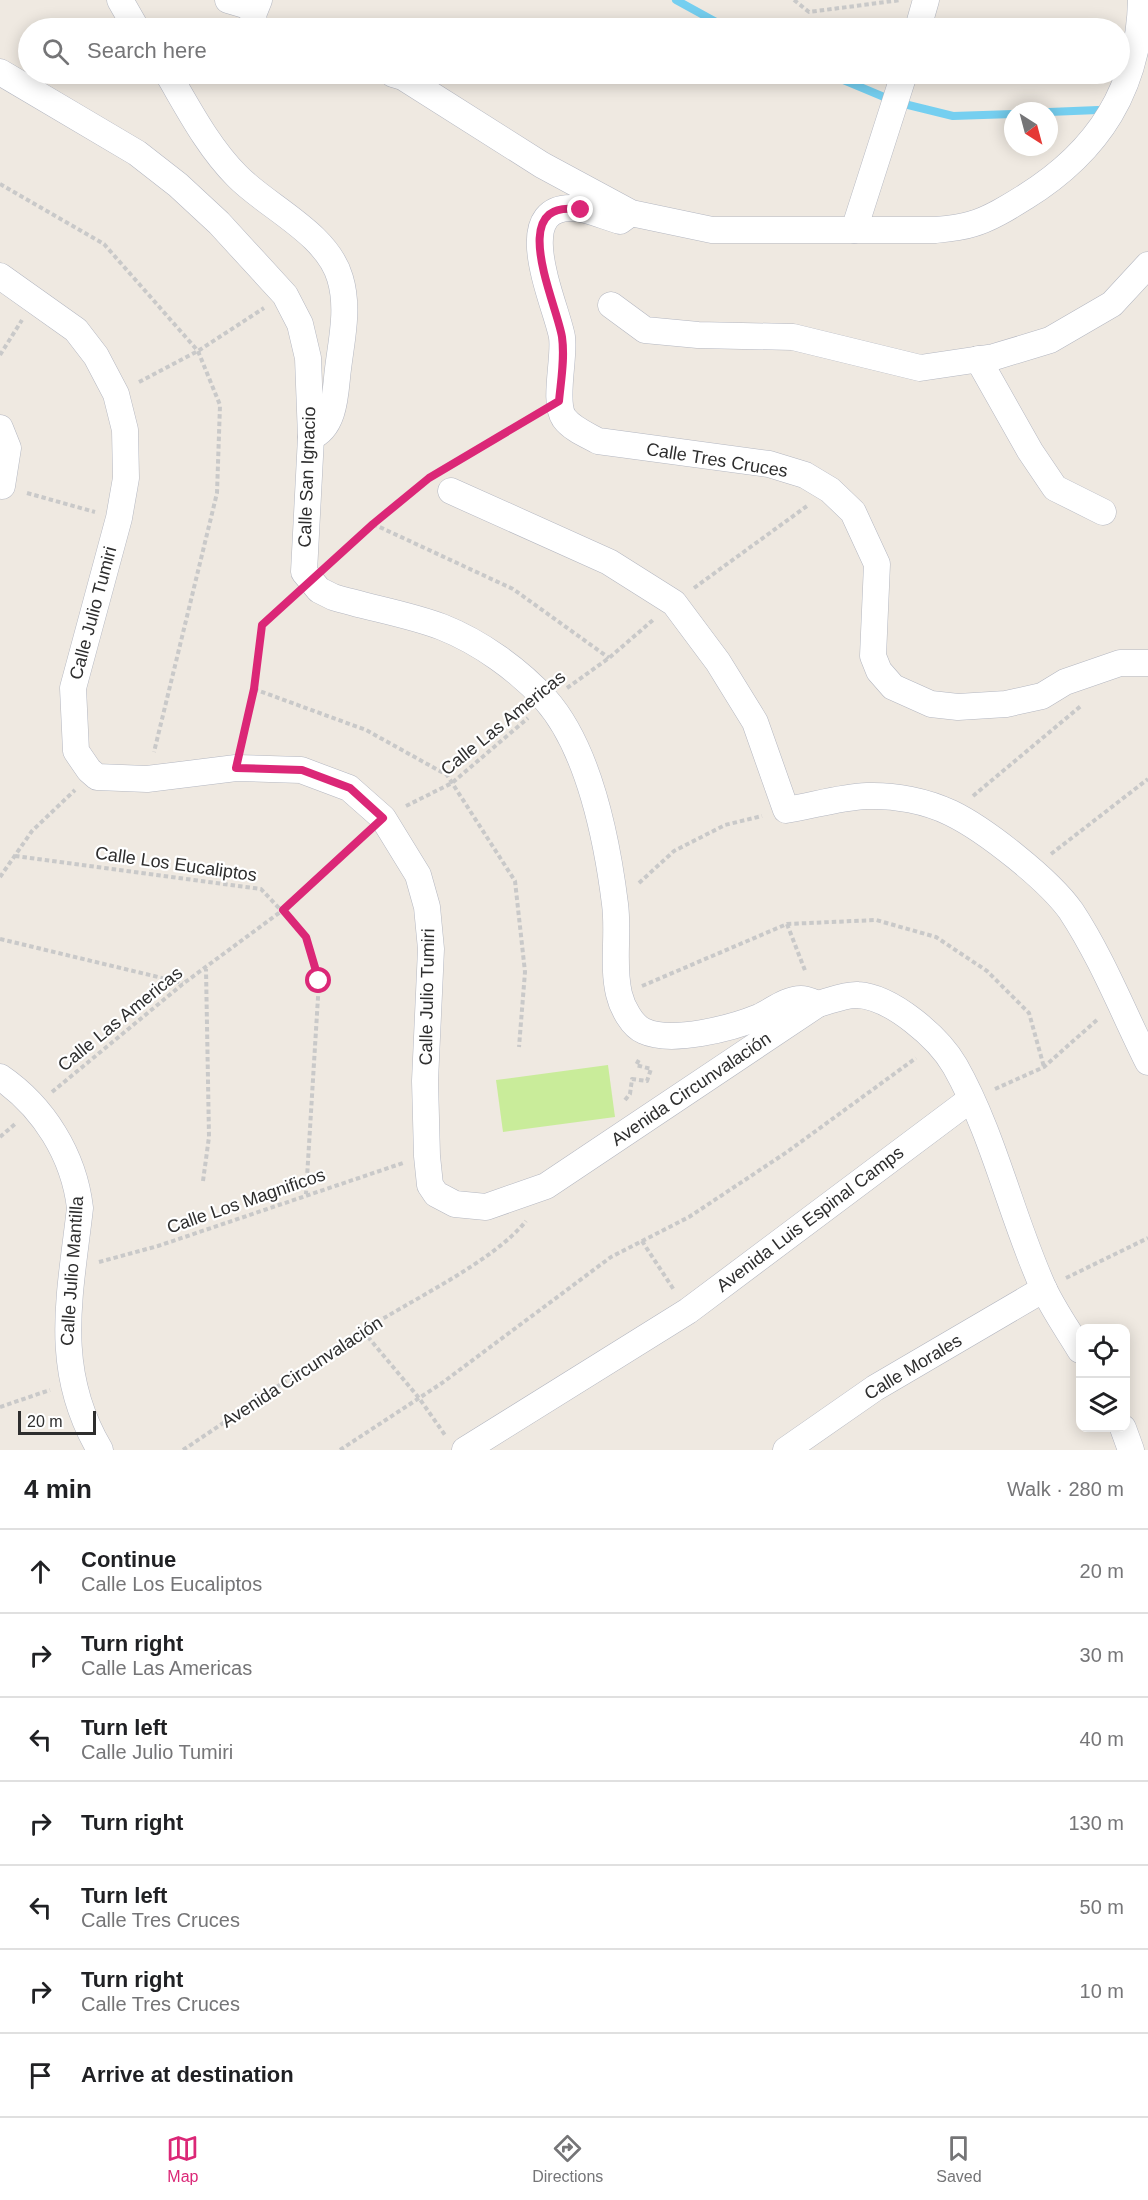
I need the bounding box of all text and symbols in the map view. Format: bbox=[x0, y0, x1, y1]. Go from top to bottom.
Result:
search box bbox=[18, 18, 1130, 84]
icon: search bbox=[39, 35, 72, 68]
text: Search here bbox=[87, 38, 207, 63]
north arrow bbox=[1004, 102, 1058, 156]
route end bbox=[567, 196, 593, 222]
street label: Calle San Ignacio bbox=[295, 406, 319, 548]
street label: Calle Tres Cruces bbox=[645, 439, 789, 481]
street label: Calle Julio Tumiri bbox=[66, 544, 120, 682]
street label: Calle Las Americas bbox=[437, 667, 569, 779]
street label: Calle Los Eucaliptos bbox=[94, 843, 258, 885]
street label: Calle Julio Tumiri bbox=[416, 928, 438, 1066]
street label: Calle Las Americas bbox=[54, 963, 186, 1075]
route start bbox=[305, 967, 331, 993]
street label: Avenida Circunvalación bbox=[608, 1028, 774, 1150]
street label: Avenida Luis Espinal Camps bbox=[713, 1142, 907, 1296]
street label: Calle Los Magnificos bbox=[164, 1165, 328, 1237]
street label: Calle Julio Mantilla bbox=[57, 1194, 87, 1347]
street label: Avenida Circunvalación bbox=[218, 1312, 386, 1432]
map controls bbox=[1076, 1324, 1130, 1432]
button: locate bbox=[1076, 1324, 1130, 1378]
street label: Calle Morales bbox=[861, 1330, 965, 1404]
button: layers bbox=[1076, 1378, 1130, 1432]
scale bar bbox=[18, 1408, 96, 1436]
text: 20 m bbox=[27, 1413, 63, 1430]
text: 4 min bbox=[24, 1474, 92, 1504]
text: Walk · 280 m bbox=[1007, 1478, 1124, 1500]
text: Continue bbox=[81, 1547, 176, 1572]
icon: ahead bbox=[24, 1555, 57, 1588]
text: 20 m bbox=[1080, 1560, 1124, 1582]
text: Calle Los Eucaliptos bbox=[81, 1573, 262, 1595]
text: Turn right bbox=[81, 1631, 183, 1656]
icon: right bbox=[24, 1639, 57, 1672]
text: 30 m bbox=[1080, 1644, 1124, 1666]
text: Calle Las Americas bbox=[81, 1657, 252, 1679]
text: Turn left bbox=[81, 1715, 167, 1740]
icon: left bbox=[24, 1723, 57, 1756]
text: 40 m bbox=[1080, 1728, 1124, 1750]
text: Calle Julio Tumiri bbox=[81, 1741, 233, 1763]
icon: right bbox=[24, 1807, 57, 1840]
text: Turn right bbox=[81, 1810, 183, 1835]
text: 130 m bbox=[1068, 1812, 1124, 1834]
text: Turn left bbox=[81, 1883, 167, 1908]
icon: left bbox=[24, 1891, 57, 1924]
text: 50 m bbox=[1080, 1896, 1124, 1918]
text: Calle Tres Cruces bbox=[81, 1909, 240, 1931]
text: Turn right bbox=[81, 1967, 183, 1992]
icon: right bbox=[24, 1975, 57, 2008]
text: 10 m bbox=[1080, 1980, 1124, 2002]
text: Calle Tres Cruces bbox=[81, 1993, 240, 2015]
icon: arrive bbox=[24, 2059, 57, 2092]
text: Arrive at destination bbox=[81, 2062, 294, 2087]
tab: Map bbox=[166, 2132, 199, 2186]
tab: Directions bbox=[532, 2132, 603, 2186]
tab: Saved bbox=[936, 2132, 982, 2186]

